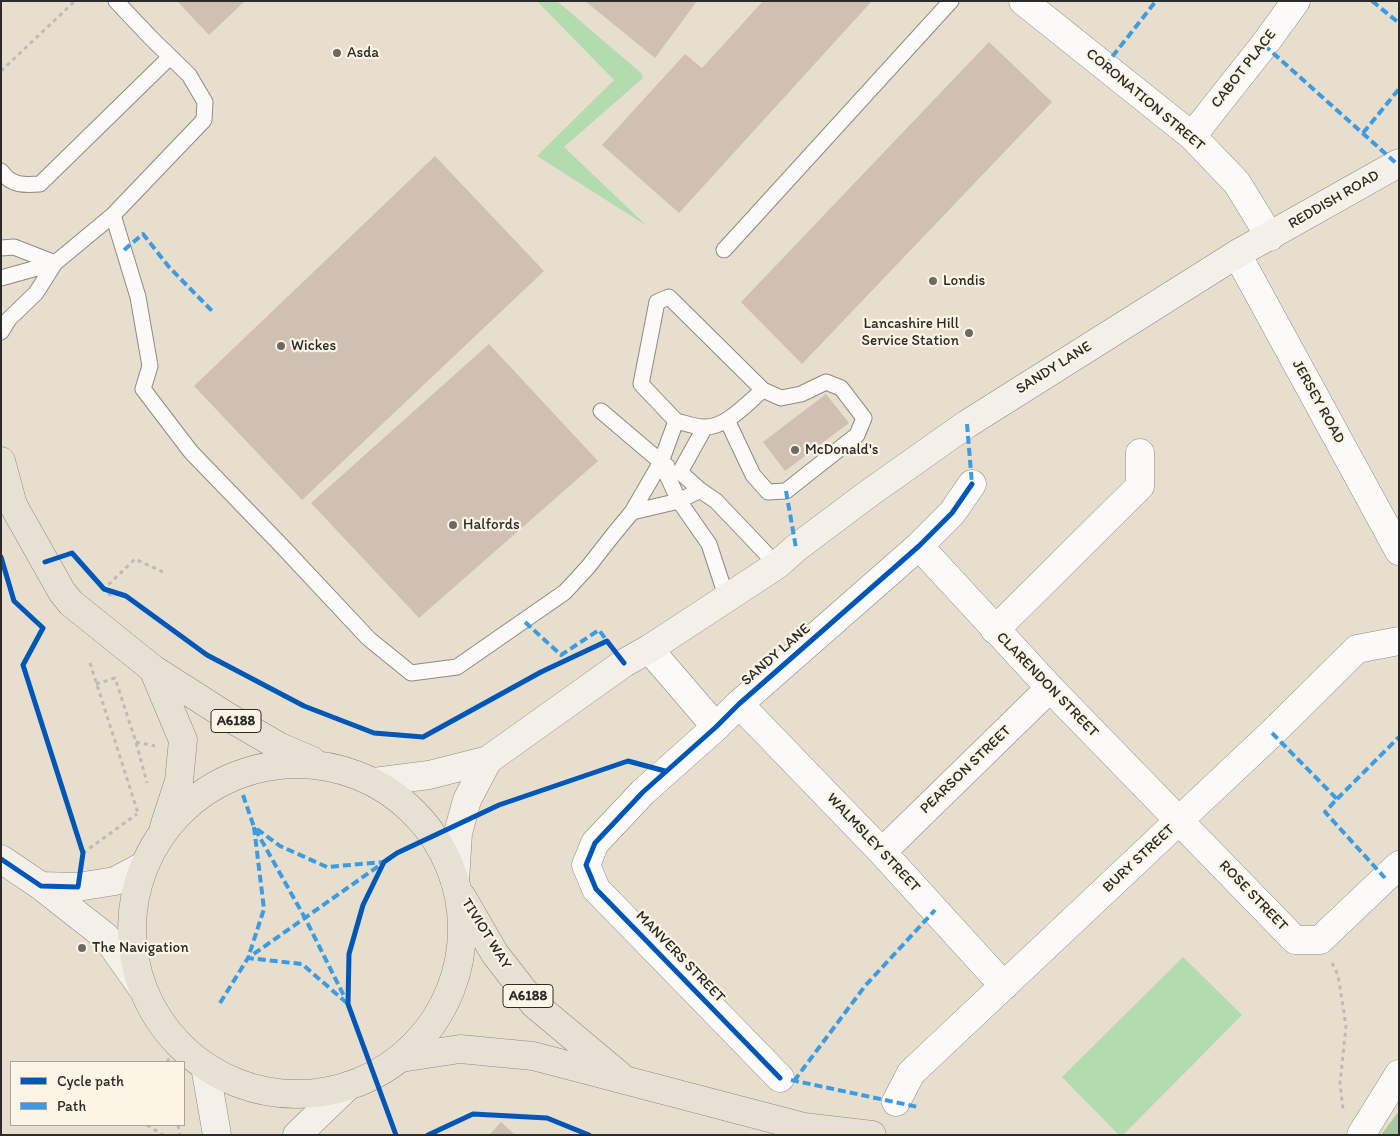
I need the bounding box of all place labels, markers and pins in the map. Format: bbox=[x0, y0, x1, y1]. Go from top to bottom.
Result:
place label: Asda bbox=[347, 44, 379, 62]
marker: Asda bbox=[331, 47, 343, 59]
place label: Londis bbox=[943, 272, 985, 290]
marker: Londis bbox=[927, 275, 939, 287]
place label: Lancashire Hill Service Station bbox=[862, 315, 959, 350]
marker: Lancashire Hill Service Station bbox=[963, 327, 975, 339]
place label: Wickes bbox=[291, 337, 336, 355]
marker: Wickes bbox=[275, 340, 287, 352]
place label: McDonald's bbox=[805, 441, 878, 459]
marker: McDonald's bbox=[789, 444, 801, 456]
place label: Halfords bbox=[463, 516, 520, 534]
marker: Halfords bbox=[447, 519, 459, 531]
place label: The Navigation bbox=[92, 939, 189, 957]
marker: The Navigation bbox=[76, 942, 88, 954]

